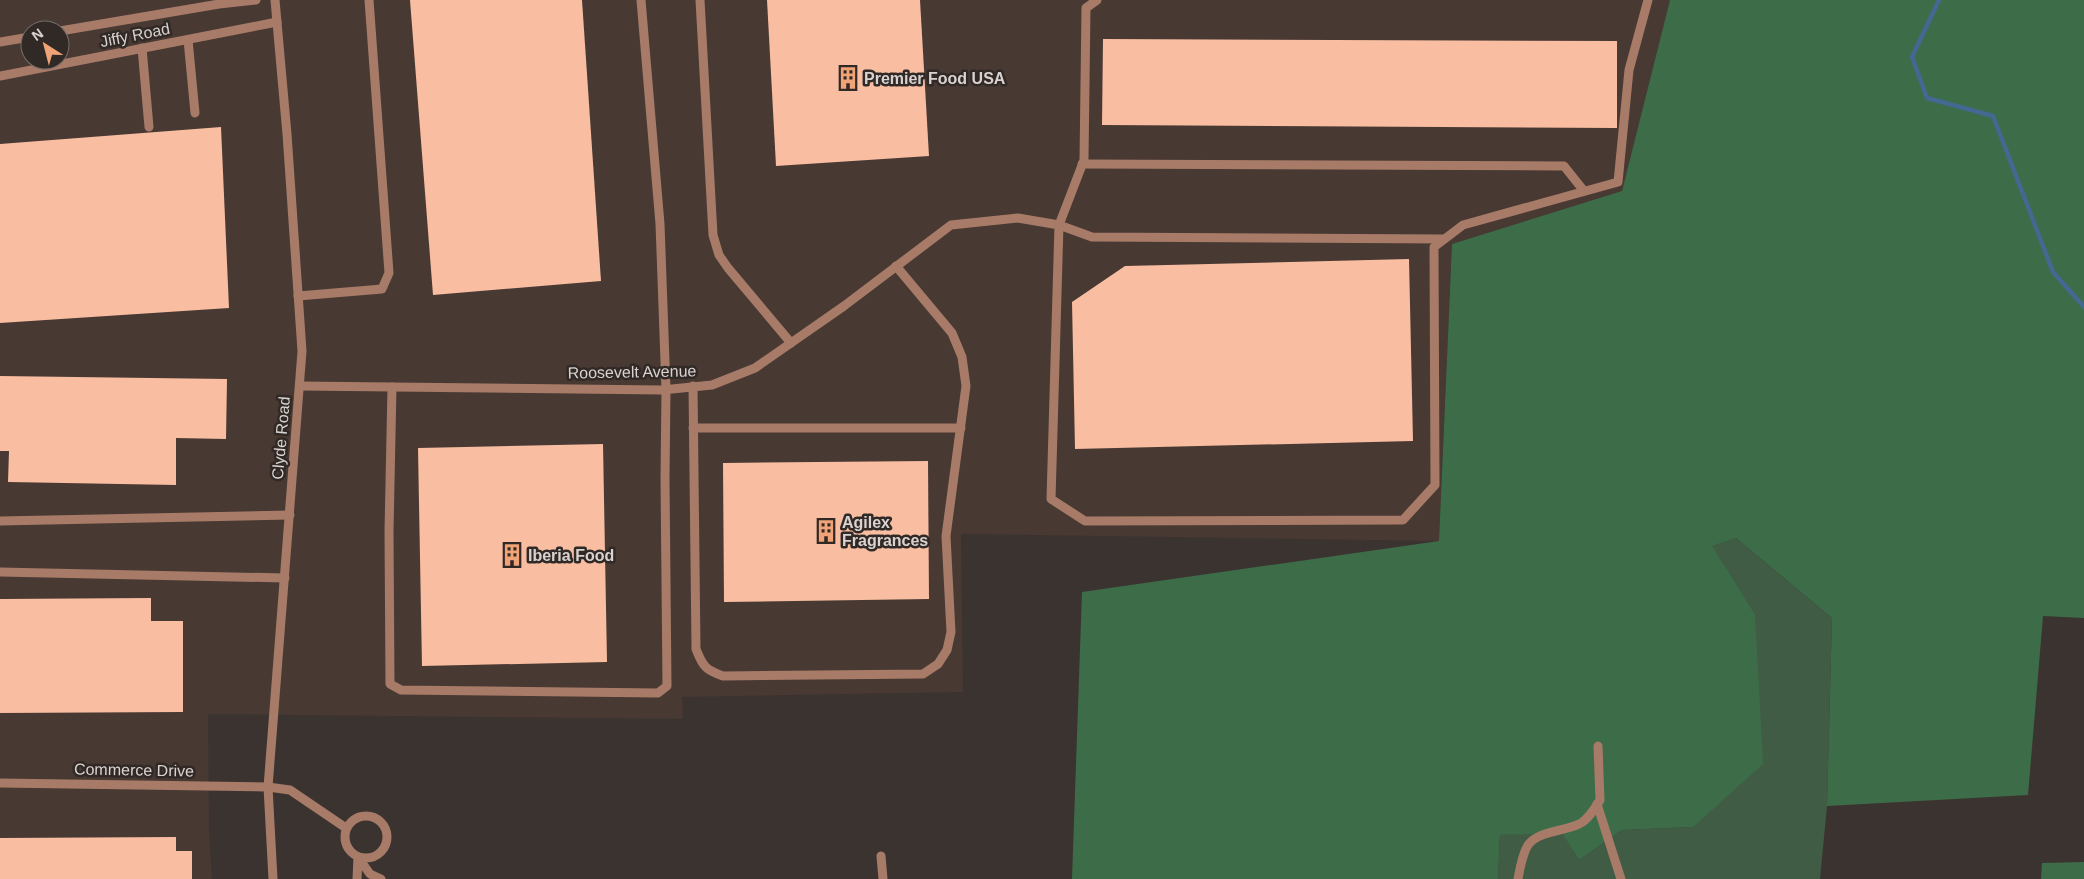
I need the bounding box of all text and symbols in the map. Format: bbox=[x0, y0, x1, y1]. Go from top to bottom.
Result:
north arrow bbox=[20, 20, 70, 70]
street label: Jiffy Road bbox=[99, 20, 171, 50]
text: N bbox=[29, 25, 46, 44]
building icon: Premier Food USA bbox=[835, 65, 861, 91]
place label: Premier Food USA bbox=[864, 70, 1006, 87]
street label: Roosevelt Avenue bbox=[568, 362, 697, 382]
street label: Clyde Road bbox=[269, 396, 293, 480]
place label: Agilex Fragrances bbox=[842, 514, 928, 549]
building icon: Agilex Fragrances bbox=[813, 518, 839, 544]
building icon: Iberia Food bbox=[499, 542, 525, 568]
place label: Iberia Food bbox=[528, 547, 614, 564]
street label: Commerce Drive bbox=[74, 760, 194, 780]

